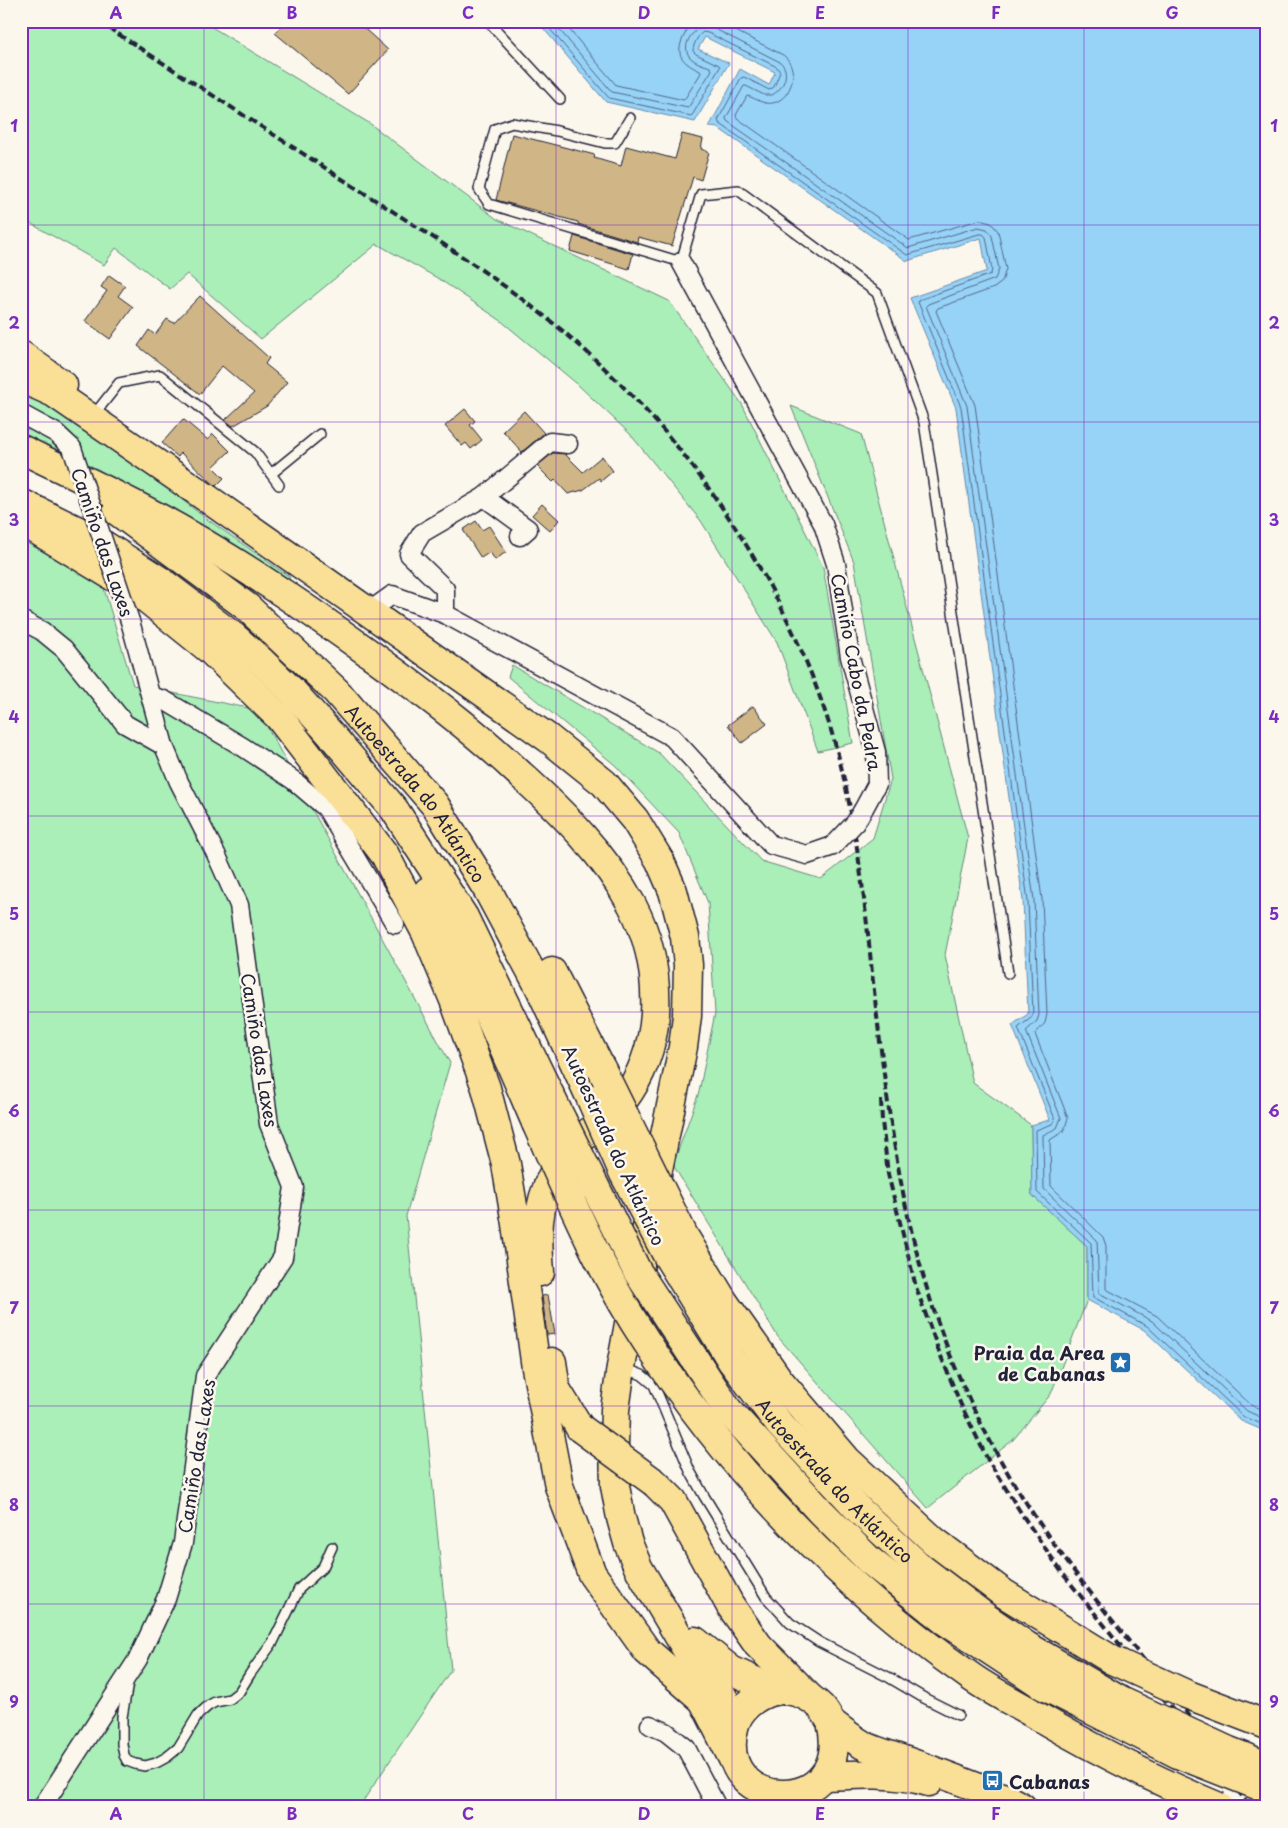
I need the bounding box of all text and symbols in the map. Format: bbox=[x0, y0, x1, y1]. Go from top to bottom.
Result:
text: A bbox=[110, 0, 123, 24]
text: B bbox=[287, 0, 298, 24]
text: C bbox=[462, 0, 474, 24]
text: D bbox=[638, 0, 650, 24]
text: E bbox=[815, 0, 825, 24]
text: F bbox=[991, 0, 1001, 24]
text: G bbox=[1165, 0, 1179, 24]
text: 1 bbox=[10, 113, 18, 137]
text: 1 bbox=[1270, 113, 1278, 137]
text: 2 bbox=[8, 310, 20, 334]
text: 2 bbox=[1268, 310, 1280, 334]
street label: Camiño das Laxes bbox=[65, 464, 141, 620]
text: 3 bbox=[9, 507, 19, 531]
text: 3 bbox=[1269, 507, 1279, 531]
street label: Camiño Cabo da Pedra bbox=[825, 571, 889, 774]
street label: Autoestrada do Atlántico bbox=[339, 698, 493, 887]
text: 4 bbox=[9, 704, 20, 728]
text: 4 bbox=[1269, 704, 1280, 728]
text: 5 bbox=[9, 901, 19, 925]
text: 5 bbox=[1269, 901, 1279, 925]
street label: Camiño das Laxes bbox=[234, 971, 286, 1129]
street label: Autoestrada do Atlántico bbox=[556, 1040, 672, 1250]
text: 6 bbox=[8, 1098, 20, 1122]
text: 6 bbox=[1268, 1098, 1280, 1122]
text: 7 bbox=[9, 1295, 19, 1319]
text: 7 bbox=[1269, 1295, 1279, 1319]
place label: Praia da Area de Cabanas bbox=[974, 1339, 1105, 1387]
place icon: Praia da Area de Cabanas bbox=[1109, 1350, 1133, 1374]
street label: Camiño das Laxes bbox=[170, 1377, 222, 1535]
street label: Autoestrada do Atlántico bbox=[750, 1392, 920, 1569]
text: 8 bbox=[9, 1492, 19, 1516]
text: 8 bbox=[1269, 1492, 1279, 1516]
text: 9 bbox=[9, 1689, 19, 1713]
text: 9 bbox=[1269, 1689, 1279, 1713]
place label: Cabanas bbox=[1009, 1768, 1090, 1795]
bus stop icon: Cabanas bbox=[981, 1769, 1005, 1793]
text: A bbox=[110, 1801, 123, 1825]
text: B bbox=[287, 1801, 298, 1825]
text: C bbox=[462, 1801, 474, 1825]
text: D bbox=[638, 1801, 650, 1825]
text: E bbox=[815, 1801, 825, 1825]
text: F bbox=[991, 1801, 1001, 1825]
text: G bbox=[1165, 1801, 1179, 1825]

